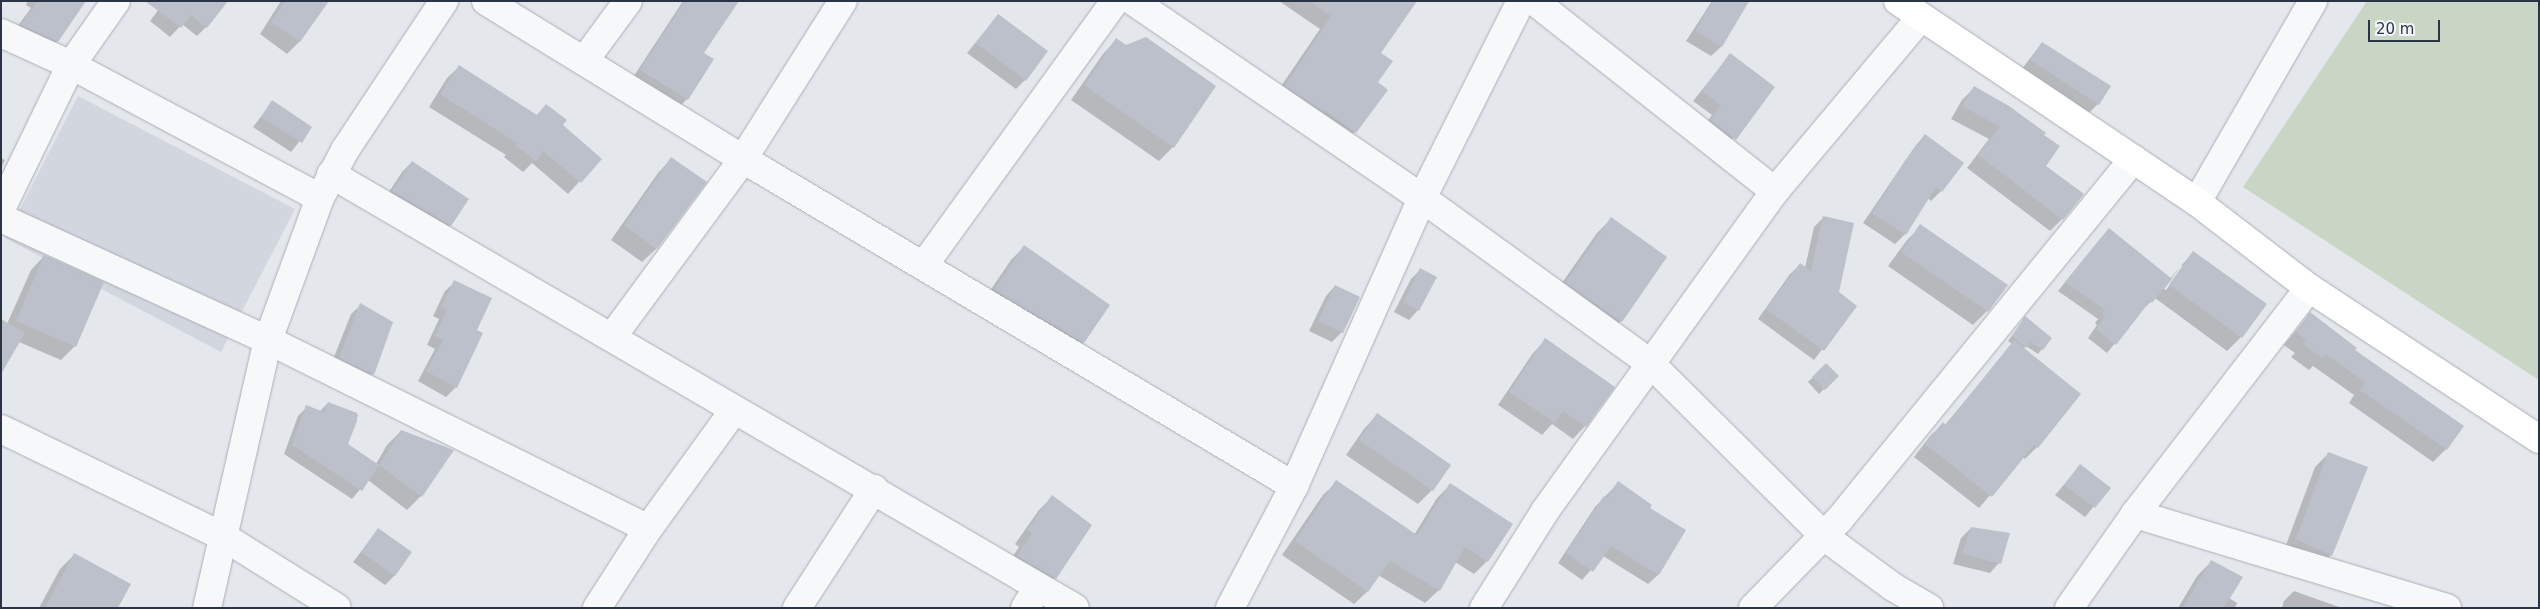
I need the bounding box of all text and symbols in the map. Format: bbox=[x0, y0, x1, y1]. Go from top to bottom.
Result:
scale bar bbox=[2370, 10, 2442, 42]
text: 20 m bbox=[2376, 20, 2414, 38]

